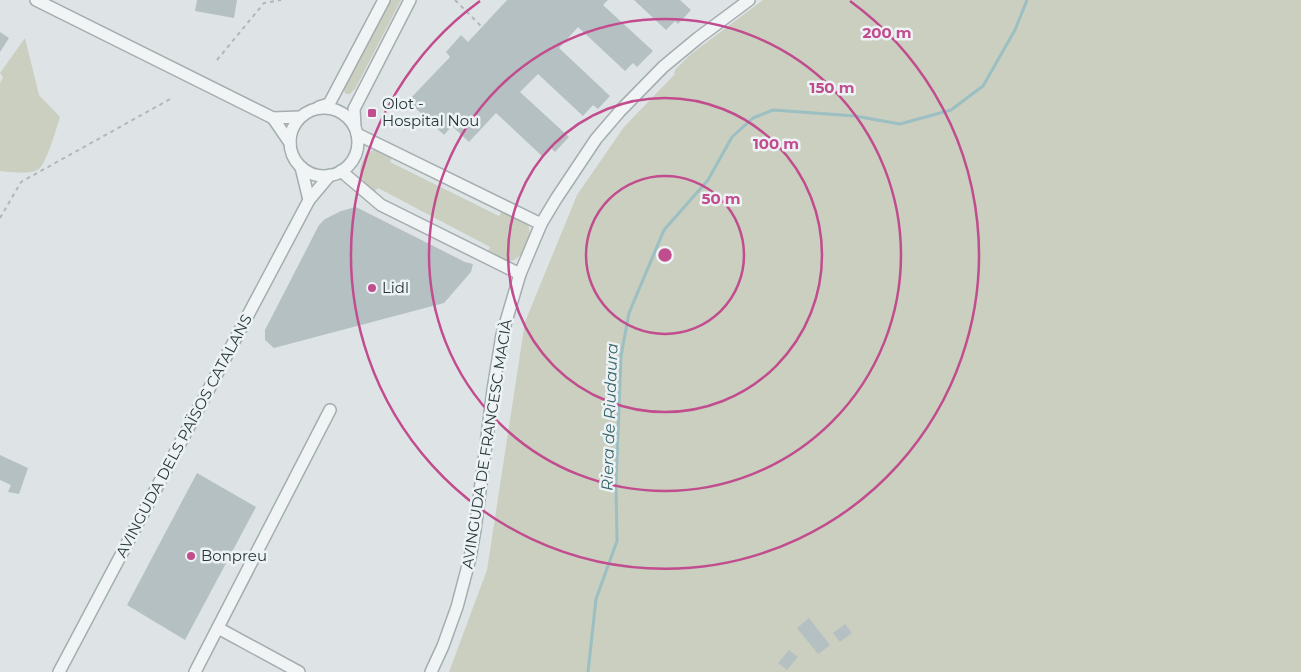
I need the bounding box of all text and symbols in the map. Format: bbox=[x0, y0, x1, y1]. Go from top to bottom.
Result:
text: 200 m bbox=[862, 23, 912, 42]
text: 150 m bbox=[810, 78, 854, 97]
place label: Olot - Hospital Nou bbox=[382, 94, 479, 130]
marker: Olot - Hospital Nou bbox=[366, 107, 378, 119]
text: 100 m bbox=[753, 134, 799, 153]
text: 50 m bbox=[701, 189, 741, 208]
centre of rings bbox=[656, 246, 674, 264]
place label: Lidl bbox=[382, 278, 409, 297]
marker: Lidl bbox=[366, 282, 378, 294]
street label: AVINGUDA DELS PAÏSOS CATALANS bbox=[111, 311, 256, 561]
street label: AVINGUDA DE FRANCESC MACIÀ bbox=[457, 317, 516, 570]
water label: Riera de Riudaura bbox=[597, 343, 622, 491]
place label: Bonpreu bbox=[201, 546, 267, 565]
marker: Bonpreu bbox=[185, 550, 197, 562]

